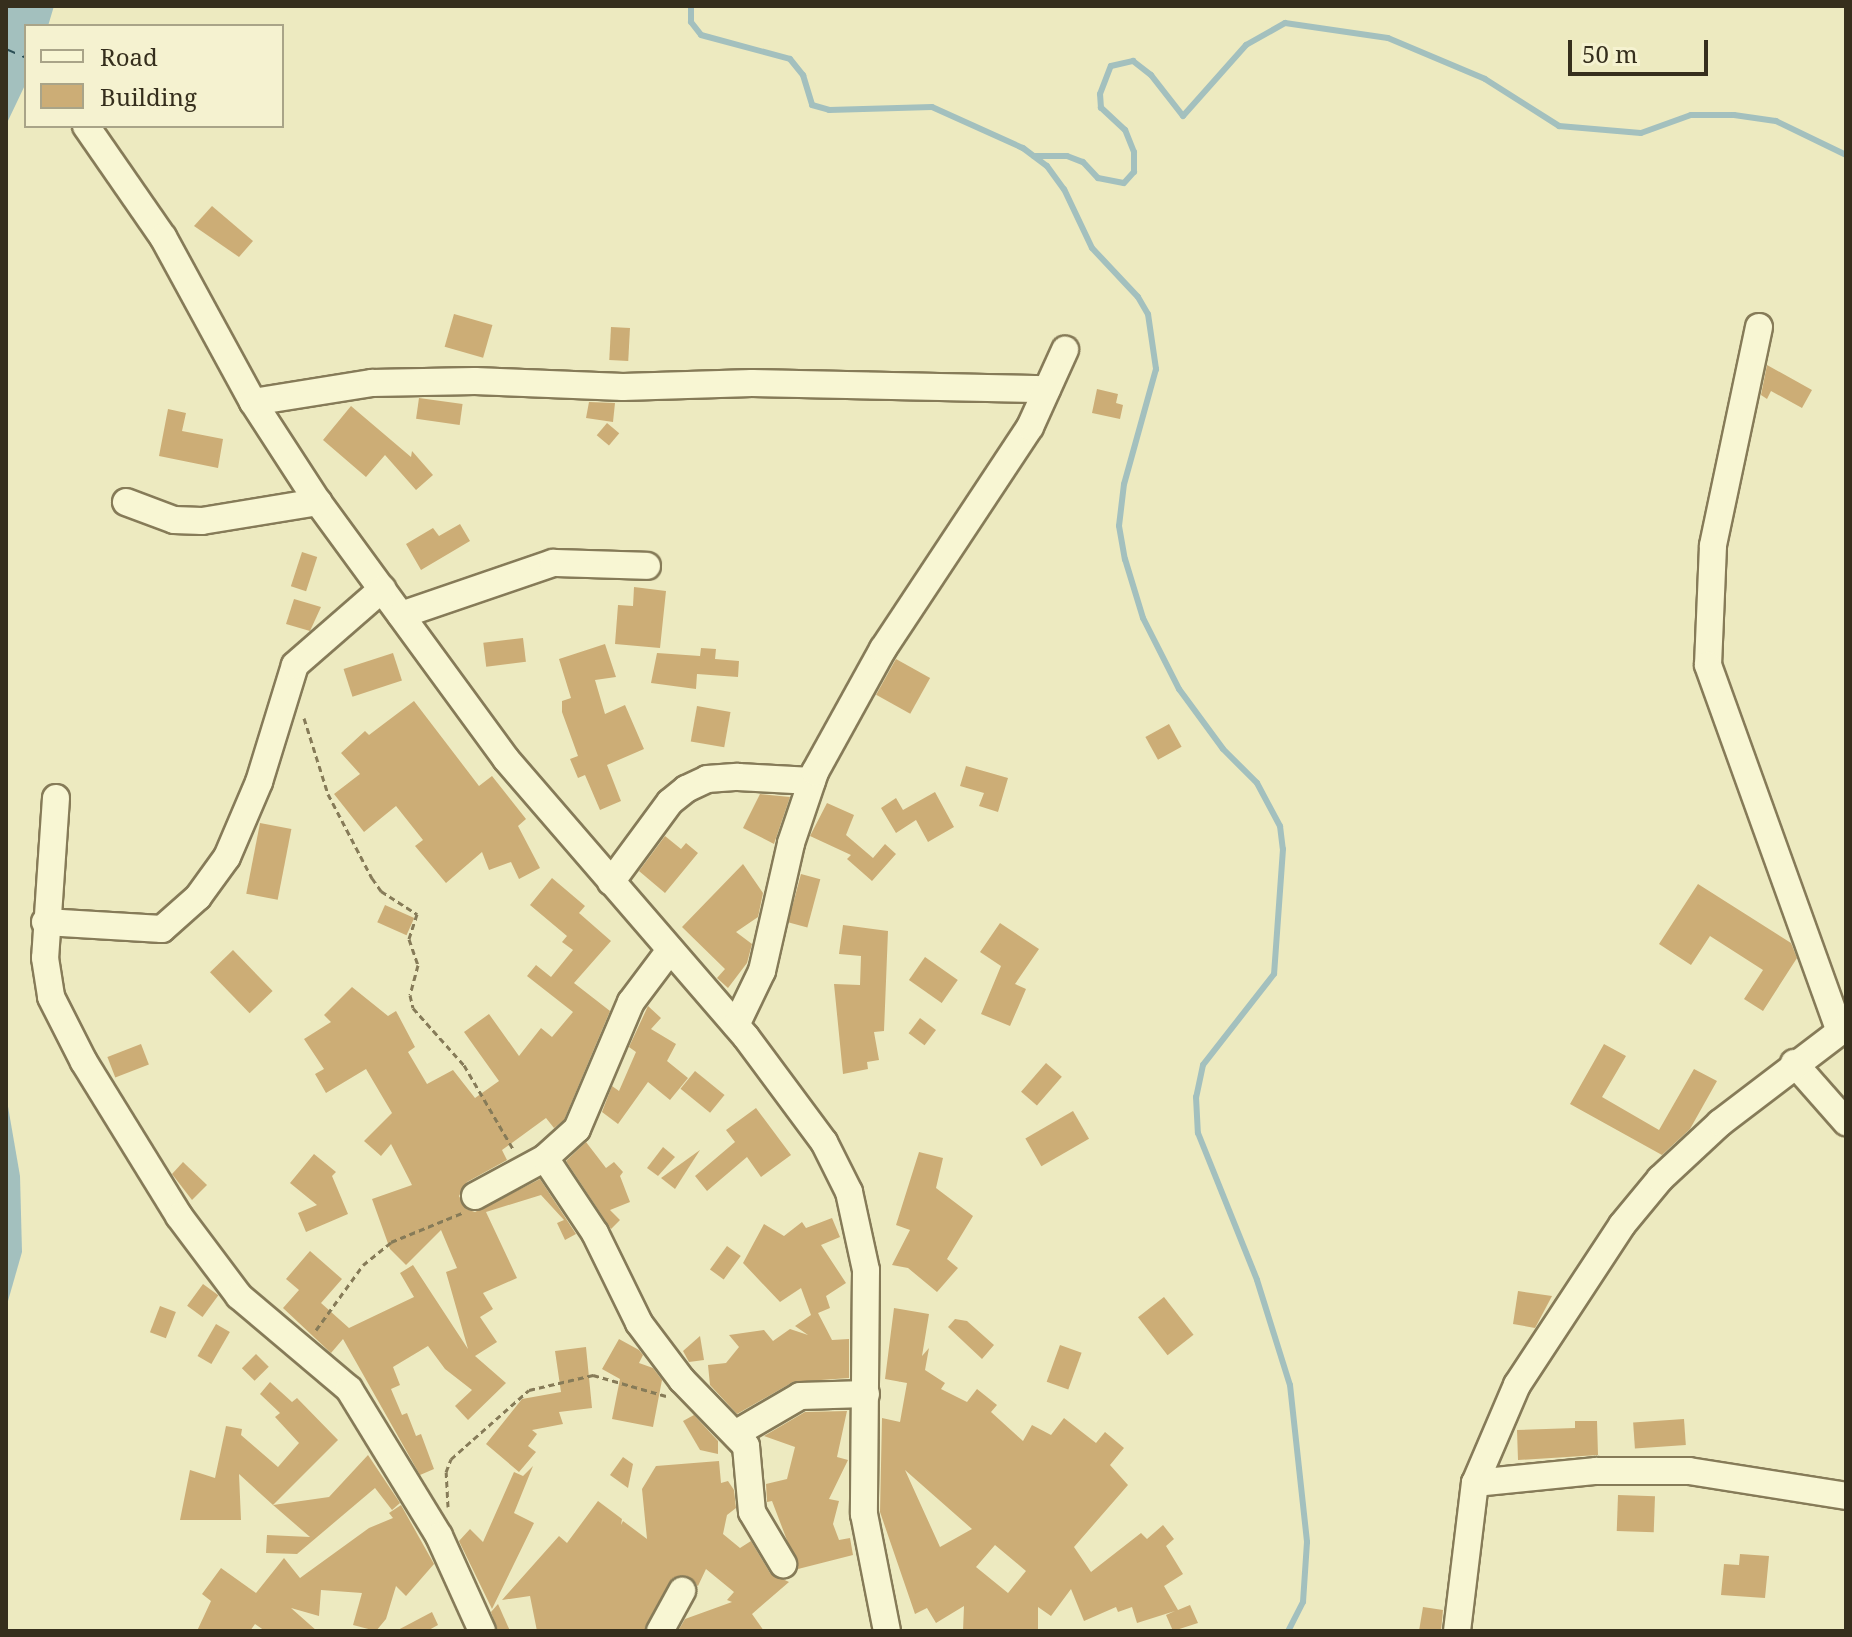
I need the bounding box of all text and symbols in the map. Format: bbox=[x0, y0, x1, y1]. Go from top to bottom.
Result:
legend bbox=[24, 24, 284, 128]
scale bar bbox=[1572, 24, 1712, 74]
text: 50 m bbox=[1582, 37, 1638, 70]
text: Road bbox=[100, 40, 158, 73]
text: Building bbox=[100, 80, 197, 113]

